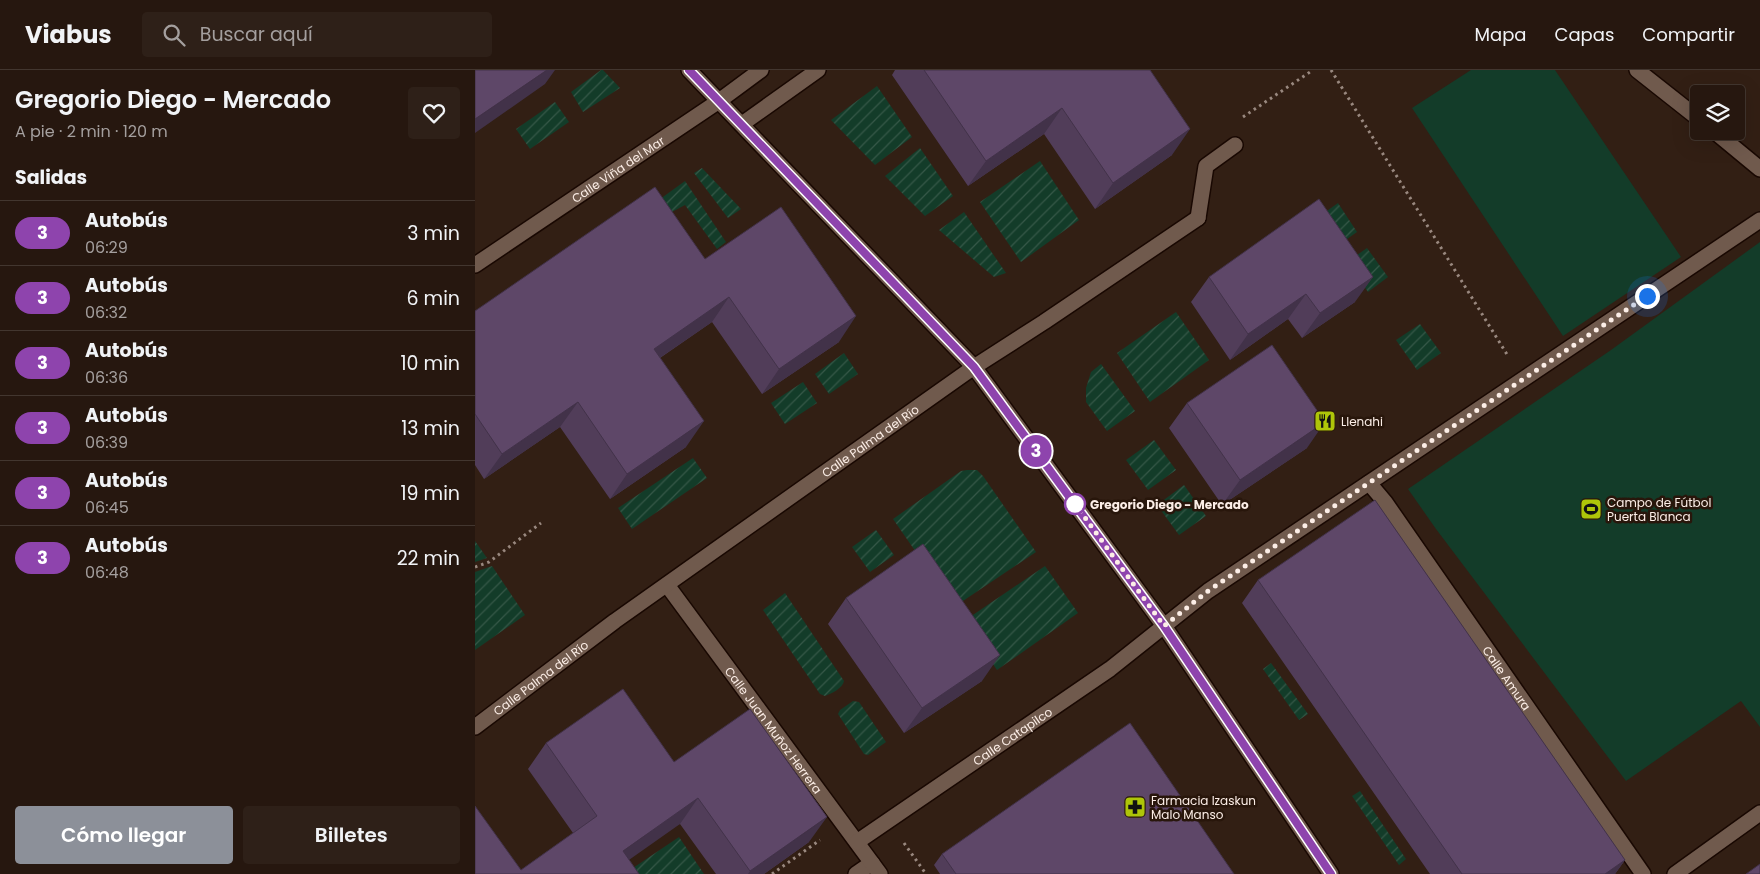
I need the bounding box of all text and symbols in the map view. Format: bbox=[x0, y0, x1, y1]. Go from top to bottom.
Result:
search box bbox=[142, 12, 492, 57]
text: Viabus bbox=[25, 18, 112, 51]
icon: search bbox=[160, 21, 188, 49]
text: Buscar aquí bbox=[200, 21, 313, 48]
text: Mapa bbox=[1474, 22, 1527, 47]
text: Capas bbox=[1555, 22, 1614, 47]
text: Compartir bbox=[1642, 22, 1735, 47]
text: Gregorio Diego - Mercado bbox=[15, 83, 331, 116]
map controls bbox=[1690, 85, 1745, 140]
button: layers bbox=[1690, 85, 1745, 140]
button: heart bbox=[408, 87, 460, 139]
text: A pie · 2 min · 120 m bbox=[15, 120, 168, 143]
street label: Calle Viña del Mar bbox=[568, 131, 668, 206]
text: Salidas bbox=[15, 164, 87, 191]
text: Autobús bbox=[85, 207, 168, 234]
text: 3 bbox=[37, 220, 48, 245]
text: 3 min bbox=[407, 220, 460, 247]
text: 06:29 bbox=[85, 236, 128, 259]
text: Autobús bbox=[85, 272, 168, 299]
your location bbox=[1635, 284, 1660, 309]
text: 3 bbox=[37, 285, 48, 310]
text: 6 min bbox=[406, 285, 460, 312]
text: 06:32 bbox=[85, 301, 127, 324]
text: Autobús bbox=[85, 337, 168, 364]
text: 3 bbox=[37, 350, 48, 375]
text: 10 min bbox=[401, 350, 460, 377]
text: 06:36 bbox=[85, 366, 128, 389]
street label: Calle Palma del Río bbox=[818, 400, 922, 481]
text: Autobús bbox=[85, 402, 168, 429]
restaurant icon: Llenahi bbox=[1313, 409, 1337, 433]
place label: Llenahi bbox=[1341, 413, 1383, 430]
text: 3 bbox=[37, 415, 48, 440]
text: 13 min bbox=[401, 415, 460, 442]
text: 06:39 bbox=[85, 431, 128, 454]
line badge: 3 bbox=[1020, 435, 1052, 467]
text: 3 bbox=[1031, 438, 1041, 463]
text: Autobús bbox=[85, 467, 168, 494]
text: 3 bbox=[37, 480, 48, 505]
text: 19 min bbox=[400, 480, 460, 507]
marker: Gregorio Diego - Mercado bbox=[1064, 493, 1086, 515]
place label: Campo de Fútbol Puerta Blanca bbox=[1607, 494, 1711, 525]
text: 06:45 bbox=[85, 496, 129, 519]
place label: Gregorio Diego - Mercado bbox=[1090, 496, 1249, 513]
sports icon: Campo de Fútbol Puerta Blanca bbox=[1579, 497, 1603, 521]
text: Autobús bbox=[85, 532, 168, 559]
text: 3 bbox=[37, 545, 48, 570]
text: 22 min bbox=[397, 545, 460, 572]
text: 06:48 bbox=[85, 561, 129, 584]
street label: Calle Palma del Río bbox=[489, 636, 592, 719]
street label: Calle Amura bbox=[1479, 642, 1535, 714]
street label: Calle Juan Muñoz Herrera bbox=[721, 663, 826, 797]
street label: Calle Catapilco bbox=[969, 702, 1056, 769]
place label: Farmacia Izaskun Malo Manso bbox=[1151, 792, 1256, 823]
pharmacy icon: Farmacia Izaskun Malo Manso bbox=[1123, 795, 1147, 819]
button: Cómo llegar bbox=[15, 806, 233, 864]
button: Billetes bbox=[243, 806, 460, 864]

